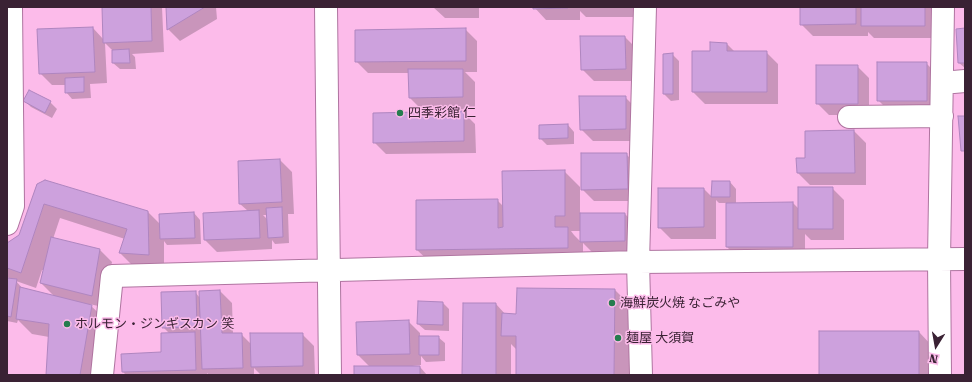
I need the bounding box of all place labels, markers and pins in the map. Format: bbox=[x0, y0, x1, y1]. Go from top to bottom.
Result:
place label: 四季彩館 仁 bbox=[408, 105, 476, 121]
marker: 四季彩館 仁 bbox=[395, 108, 405, 118]
place label: 海鮮炭火焼 なごみや bbox=[620, 295, 740, 311]
marker: 海鮮炭火焼 なごみや bbox=[607, 298, 617, 308]
place label: ホルモン・ジンギスカン 笑 bbox=[75, 316, 234, 332]
marker: ホルモン・ジンギスカン 笑 bbox=[62, 319, 72, 329]
place label: 麺屋 大須賀 bbox=[626, 330, 694, 346]
marker: 麺屋 大須賀 bbox=[613, 333, 623, 343]

